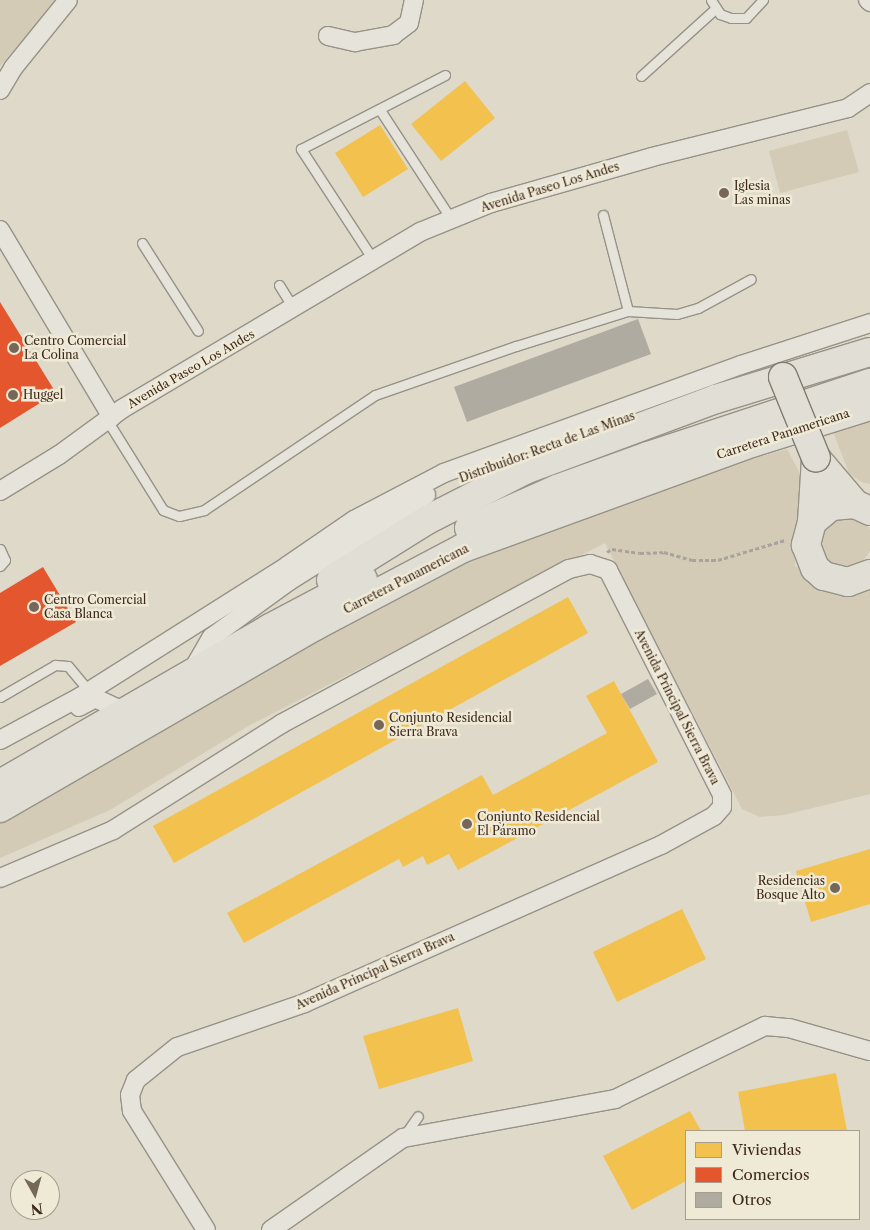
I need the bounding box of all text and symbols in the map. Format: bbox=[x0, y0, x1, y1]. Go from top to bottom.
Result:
street label: Avenida Paseo Los Andes bbox=[479, 159, 621, 215]
place label: Iglesia Las minas bbox=[734, 179, 791, 207]
marker: Iglesia Las minas bbox=[718, 187, 730, 199]
street label: Avenida Paseo Los Andes bbox=[125, 327, 257, 411]
place label: Centro Comercial La Colina bbox=[24, 334, 126, 362]
marker: Centro Comercial La Colina bbox=[8, 342, 20, 354]
place label: Huggel bbox=[23, 388, 63, 402]
marker: Huggel bbox=[7, 389, 19, 401]
street label: Carretera Panamericana bbox=[715, 406, 851, 462]
street label: Distribuidor: Recta de Las Minas bbox=[457, 408, 637, 486]
street label: Carretera Panamericana bbox=[341, 541, 471, 617]
place label: Centro Comercial Casa Blanca bbox=[44, 593, 146, 621]
marker: Centro Comercial Casa Blanca bbox=[28, 601, 40, 613]
street label: Avenida Principal Sierra Brava bbox=[631, 627, 723, 787]
place label: Conjunto Residencial Sierra Brava bbox=[389, 711, 512, 739]
marker: Conjunto Residencial Sierra Brava bbox=[373, 719, 385, 731]
place label: Conjunto Residencial El Páramo bbox=[477, 810, 600, 838]
marker: Conjunto Residencial El Páramo bbox=[461, 818, 473, 830]
place label: Residencias Bosque Alto bbox=[755, 874, 825, 902]
marker: Residencias Bosque Alto bbox=[829, 882, 841, 894]
street label: Avenida Principal Sierra Brava bbox=[293, 929, 457, 1013]
legend bbox=[685, 1130, 860, 1220]
text: Viviendas bbox=[732, 1140, 801, 1159]
text: Comercios bbox=[732, 1165, 809, 1184]
north arrow bbox=[10, 1170, 60, 1220]
text: Otros bbox=[732, 1190, 772, 1209]
text: N bbox=[30, 1199, 44, 1219]

